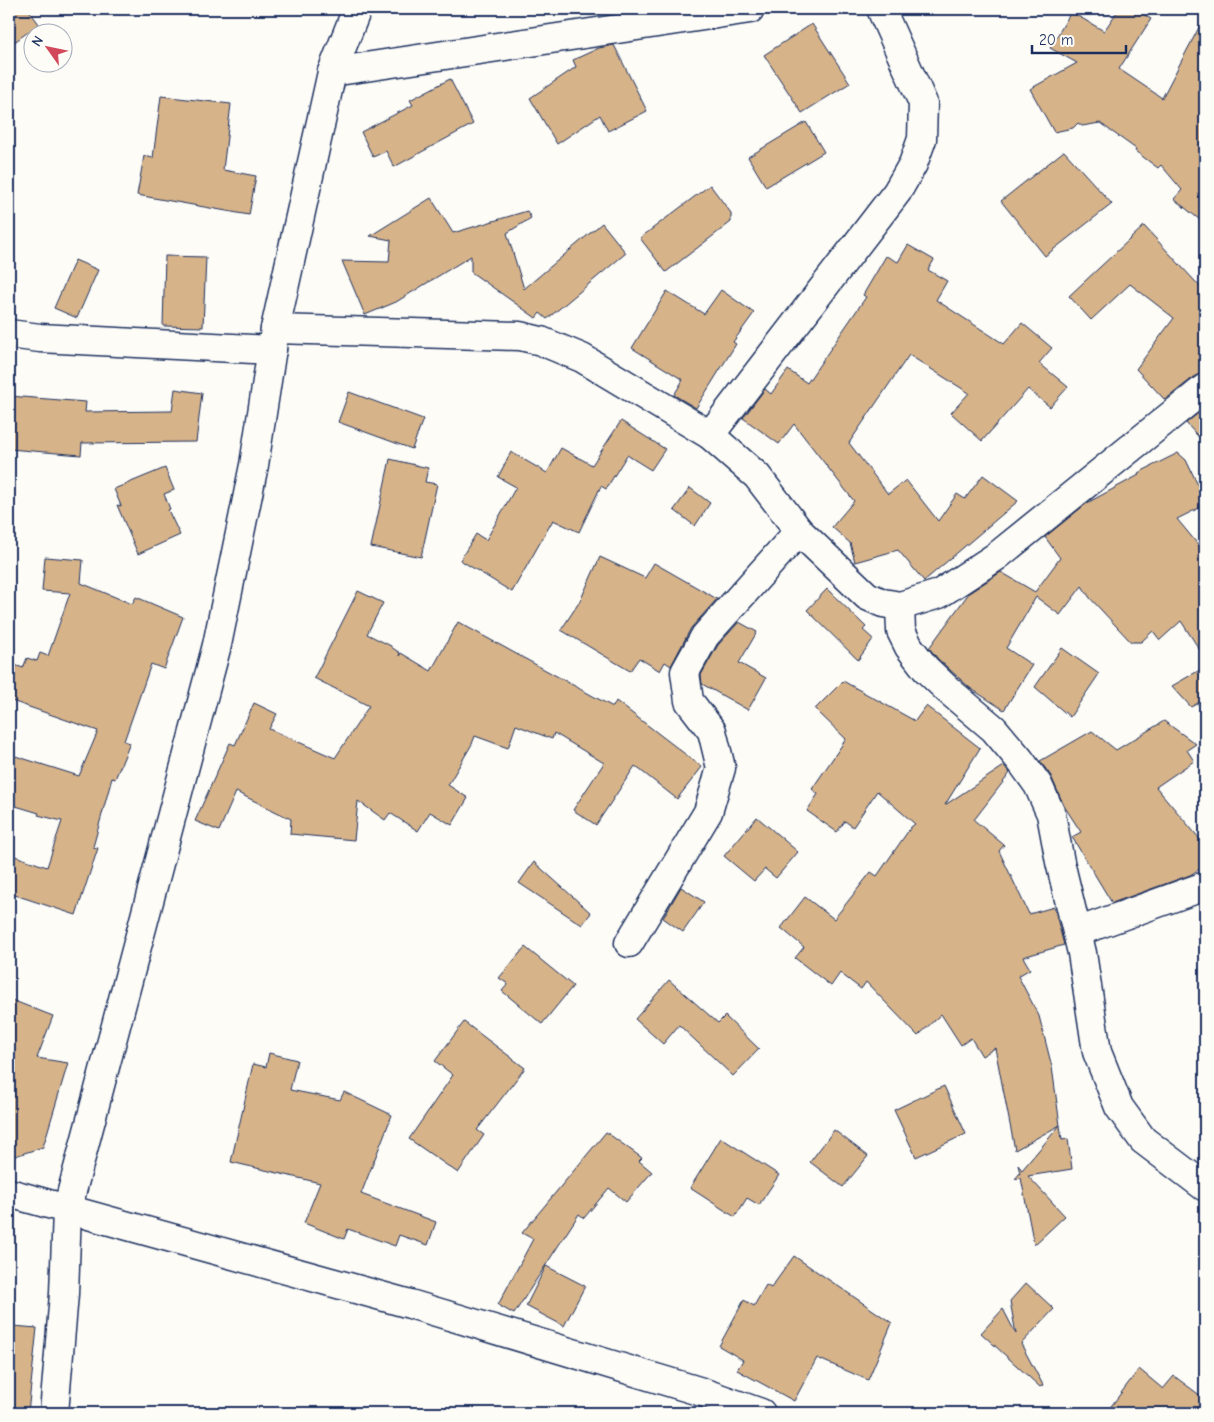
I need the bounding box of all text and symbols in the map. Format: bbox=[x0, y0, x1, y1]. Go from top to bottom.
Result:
north arrow bbox=[22, 22, 72, 72]
scale bar bbox=[1032, 22, 1125, 54]
text: 20 m bbox=[1039, 31, 1073, 49]
text: N bbox=[28, 33, 47, 50]

